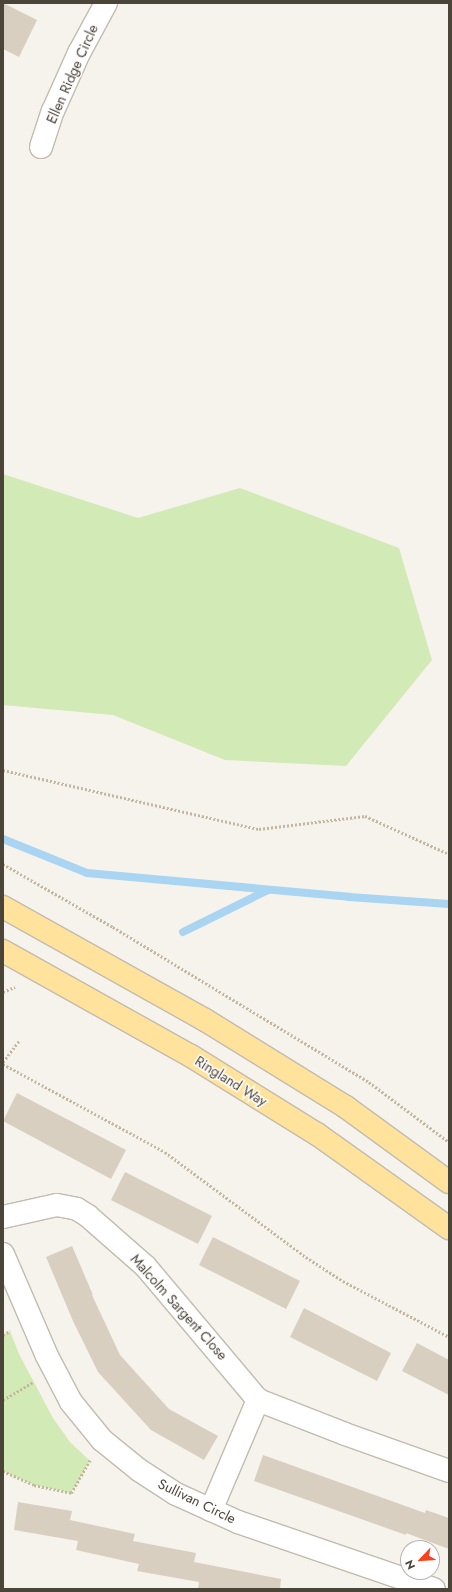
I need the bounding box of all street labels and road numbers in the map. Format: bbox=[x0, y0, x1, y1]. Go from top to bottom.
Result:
street label: Ellen Ridge Circle bbox=[43, 22, 101, 126]
street label: Ringland Way bbox=[192, 1052, 270, 1110]
street label: Malcolm Sargent Close bbox=[127, 1251, 231, 1363]
street label: Sullivan Circle bbox=[155, 1475, 239, 1527]

